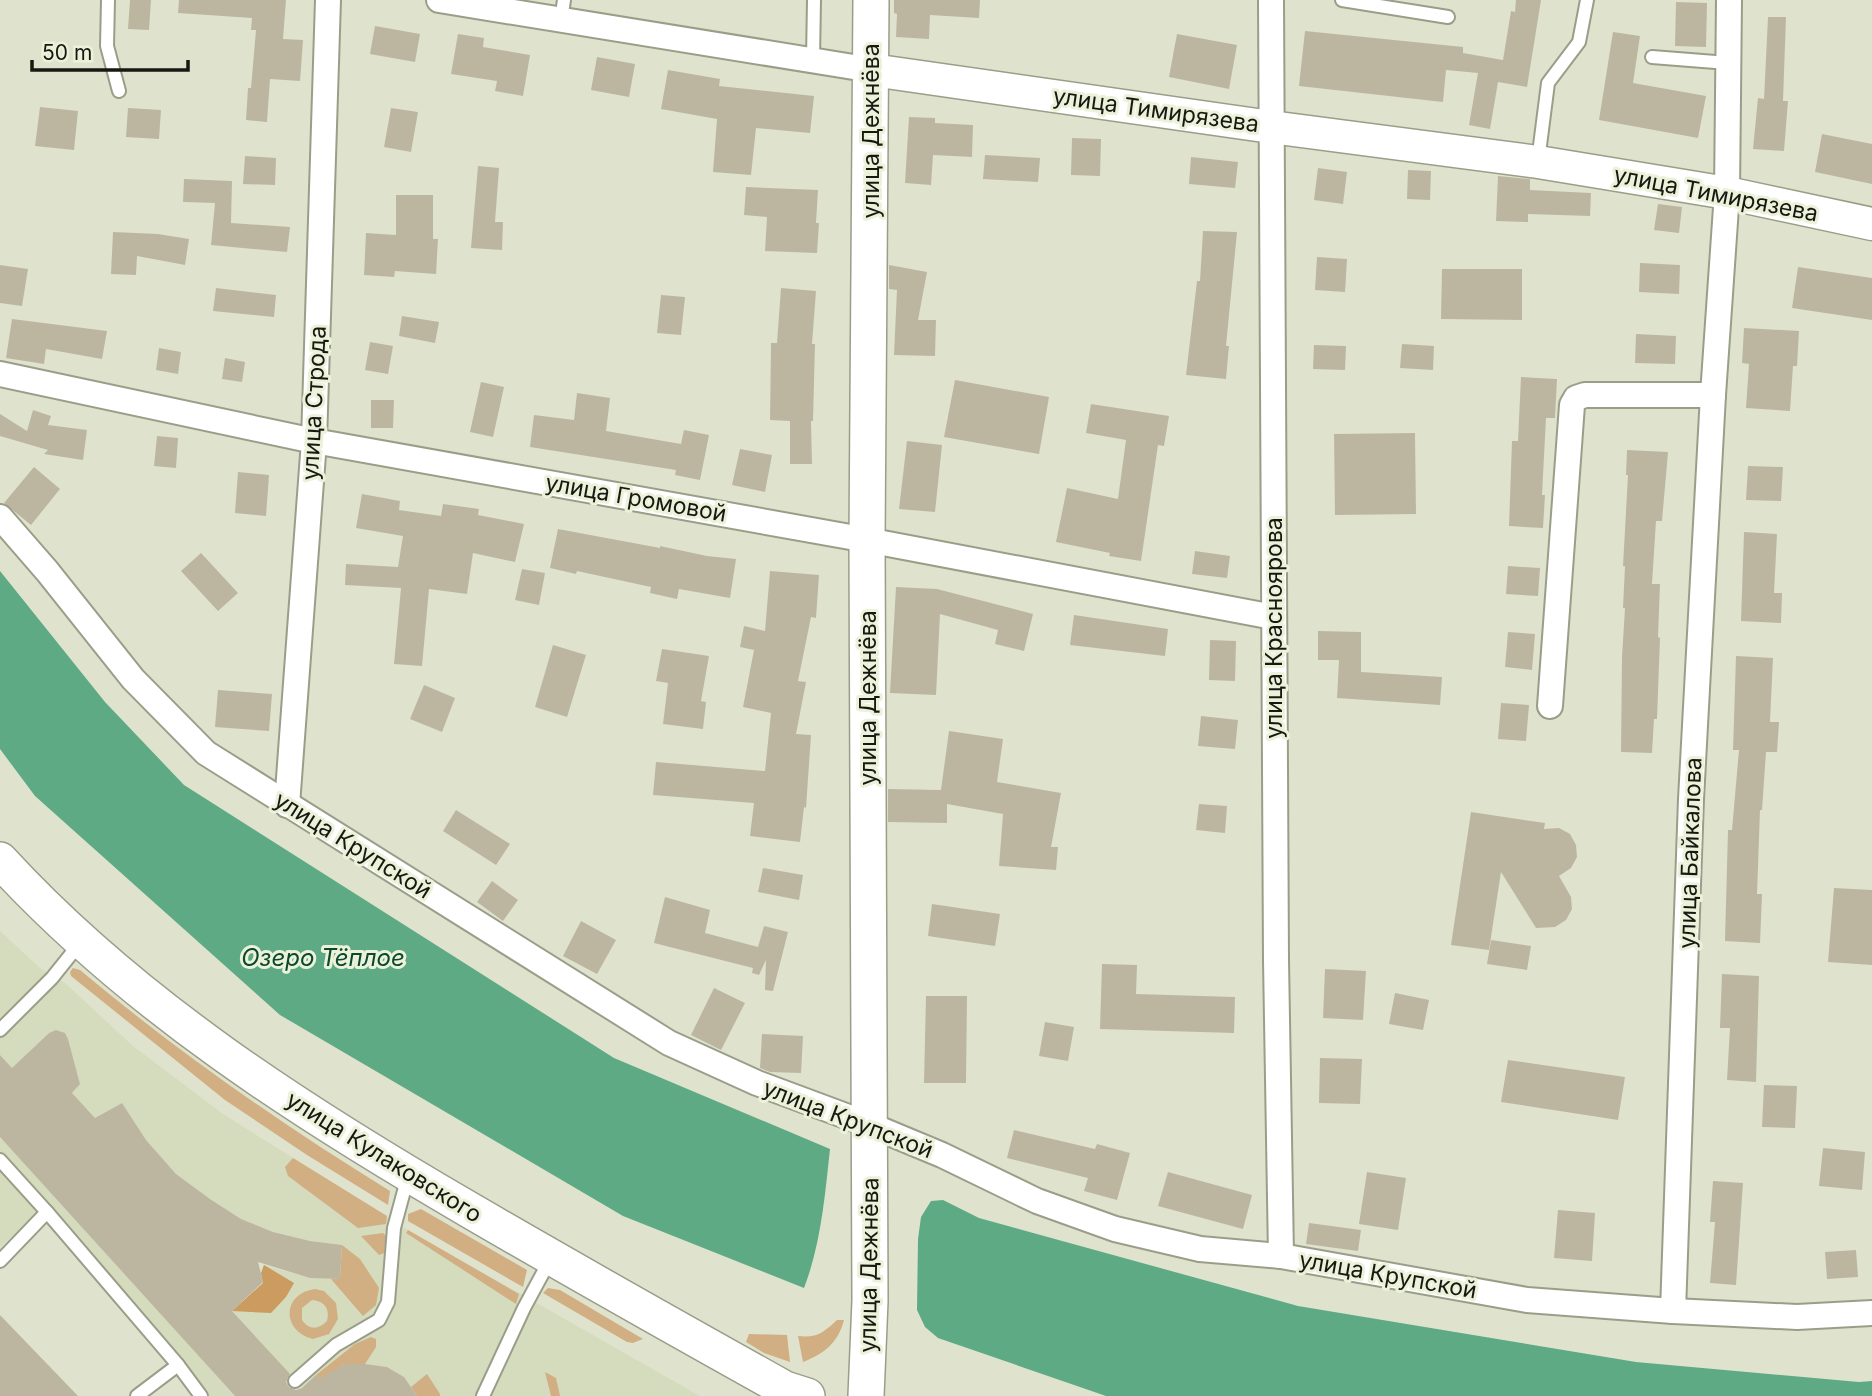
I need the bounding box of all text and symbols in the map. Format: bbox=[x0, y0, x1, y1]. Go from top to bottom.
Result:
scale bar bbox=[32, 28, 187, 72]
text: 50 m bbox=[42, 40, 92, 65]
street label: улица Дежнёва bbox=[857, 43, 885, 219]
street label: улица Тимирязева bbox=[1051, 82, 1261, 138]
street label: улица Тимирязева bbox=[1611, 160, 1821, 228]
street label: улица Строда bbox=[296, 325, 332, 481]
street label: улица Громовой bbox=[543, 468, 729, 528]
street label: улица Красноярова bbox=[1260, 517, 1288, 739]
street label: улица Дежнёва bbox=[854, 610, 882, 786]
street label: улица Байкалова bbox=[1673, 757, 1707, 949]
street label: улица Крупской bbox=[269, 785, 437, 905]
water label: Озеро Тёплое bbox=[241, 943, 405, 972]
street label: улица Крупской bbox=[759, 1074, 937, 1164]
street label: улица Кулаковского bbox=[281, 1085, 487, 1229]
street label: улица Дежнёва bbox=[853, 1177, 885, 1353]
street label: улица Крупской bbox=[1297, 1246, 1479, 1304]

